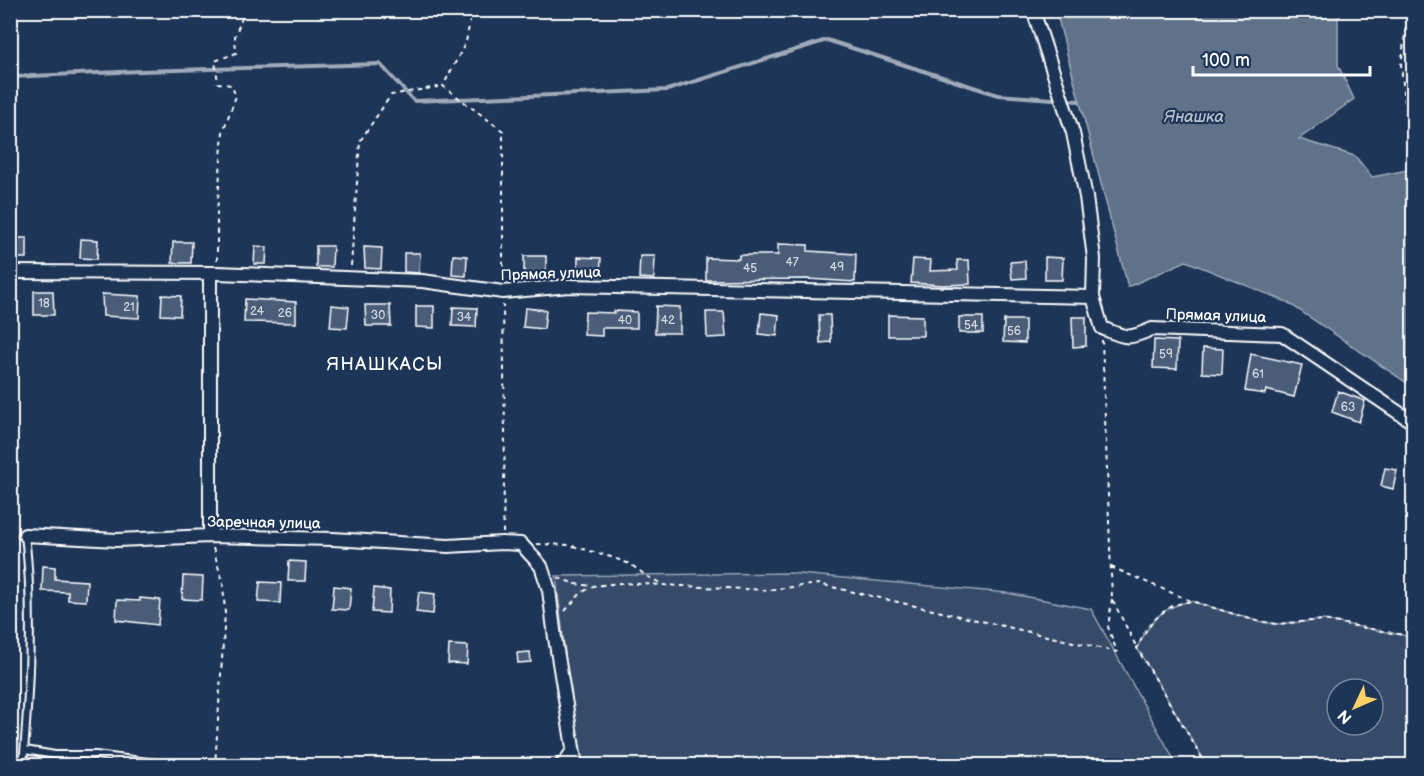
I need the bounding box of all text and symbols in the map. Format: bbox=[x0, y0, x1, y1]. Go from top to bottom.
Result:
scale bar bbox=[1193, 39, 1370, 77]
text: 100 m bbox=[1202, 50, 1250, 71]
water label: Янашка bbox=[1163, 108, 1224, 127]
house number: 47 bbox=[785, 255, 799, 270]
house number: 49 bbox=[830, 260, 844, 275]
house number: 45 bbox=[743, 261, 757, 276]
street label: Прямая улица bbox=[500, 263, 602, 285]
house number: 18 bbox=[38, 296, 50, 311]
house number: 21 bbox=[123, 300, 135, 315]
house number: 24 bbox=[250, 304, 265, 319]
street label: Прямая улица bbox=[1165, 305, 1267, 327]
house number: 26 bbox=[278, 306, 292, 321]
house number: 30 bbox=[371, 308, 385, 323]
house number: 34 bbox=[457, 310, 472, 325]
house number: 40 bbox=[618, 313, 632, 328]
house number: 42 bbox=[661, 313, 675, 328]
house number: 54 bbox=[964, 318, 979, 333]
house number: 56 bbox=[1007, 324, 1021, 339]
house number: 59 bbox=[1159, 347, 1173, 362]
district label: ЯНАШКАСЫ bbox=[326, 354, 444, 375]
house number: 61 bbox=[1252, 367, 1264, 382]
house number: 63 bbox=[1341, 400, 1355, 415]
street label: Заречная улица bbox=[207, 513, 321, 533]
north arrow bbox=[1325, 677, 1385, 737]
text: N bbox=[1334, 705, 1356, 727]

